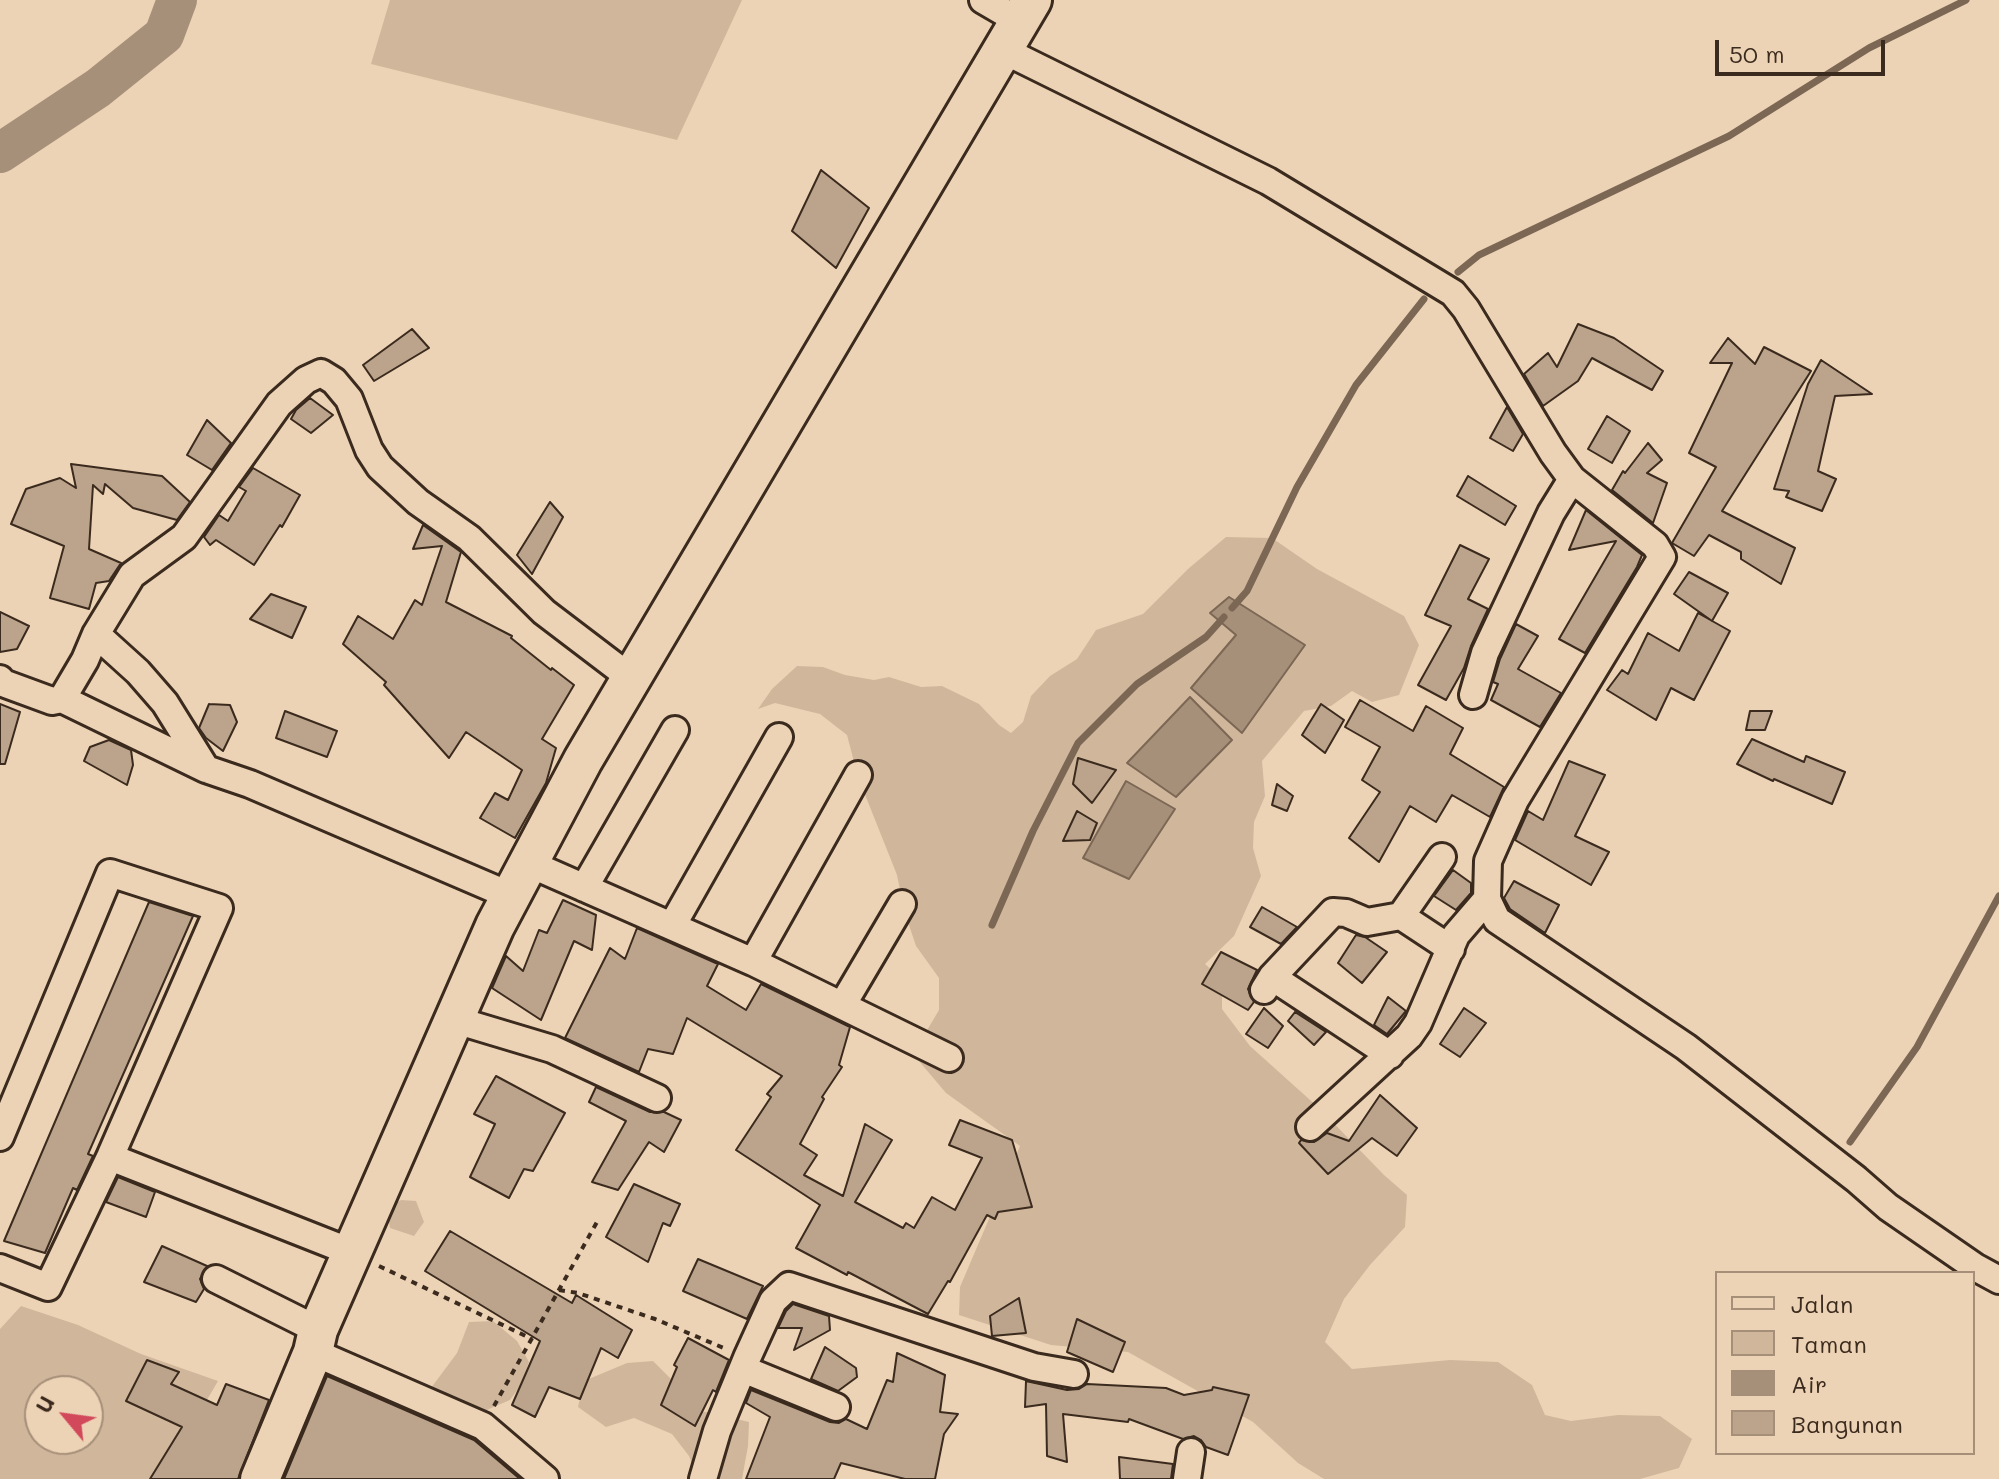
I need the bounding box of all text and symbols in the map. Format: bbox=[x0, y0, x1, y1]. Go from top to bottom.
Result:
scale bar bbox=[1719, 24, 1889, 74]
text: 50 m bbox=[1729, 38, 1785, 69]
legend bbox=[1715, 1271, 1975, 1455]
text: Jalan bbox=[1791, 1288, 1853, 1319]
text: Taman bbox=[1791, 1328, 1867, 1359]
text: Air bbox=[1791, 1368, 1827, 1399]
north arrow bbox=[24, 1375, 104, 1455]
text: U bbox=[28, 1390, 61, 1418]
text: Bangunan bbox=[1791, 1408, 1903, 1439]

